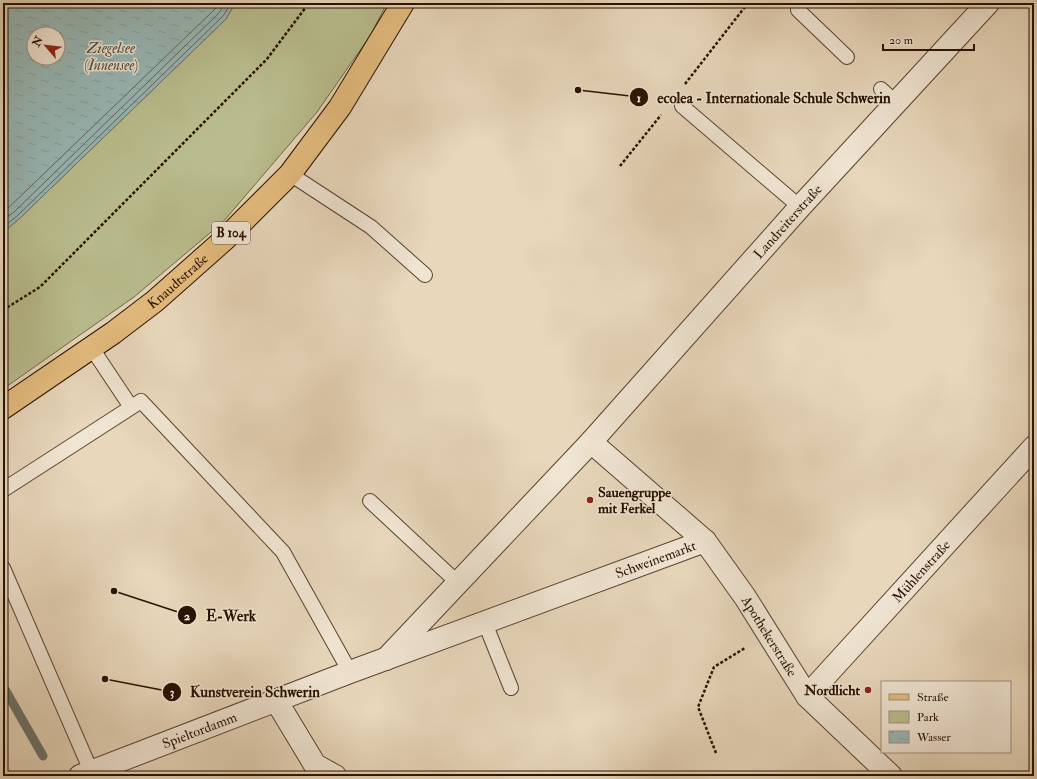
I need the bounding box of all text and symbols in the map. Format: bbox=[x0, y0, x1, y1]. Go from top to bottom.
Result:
north arrow bbox=[26, 26, 66, 66]
scale bar bbox=[883, 26, 974, 52]
text: N bbox=[29, 33, 46, 50]
text: 20 m bbox=[889, 33, 914, 48]
water label: Ziegelsee (Innensee) bbox=[84, 39, 138, 75]
callout: ecolea - Internationale Schule Schwerin bbox=[629, 84, 899, 111]
text: ecolea - Internationale Schule Schwerin bbox=[657, 89, 891, 108]
text: 1 bbox=[637, 91, 641, 106]
street label: Landreiterstraße bbox=[750, 181, 825, 262]
road number: B 104 bbox=[212, 222, 250, 244]
street label: Knaudtstraße bbox=[144, 250, 211, 312]
place label: Sauengruppe mit Ferkel bbox=[598, 484, 671, 517]
marker: Sauengruppe mit Ferkel bbox=[585, 495, 595, 505]
street label: Schweinemarkt bbox=[613, 536, 699, 582]
street label: Mühlenstraße bbox=[888, 536, 954, 606]
street label: Apothekerstraße bbox=[737, 592, 801, 680]
callout: E-Werk bbox=[177, 602, 264, 629]
text: E-Werk bbox=[206, 607, 257, 626]
text: 2 bbox=[184, 609, 190, 624]
callout: Kunstverein Schwerin bbox=[162, 678, 328, 705]
legend bbox=[881, 681, 1011, 753]
place label: Nordlicht bbox=[803, 682, 860, 699]
text: Kunstverein Schwerin bbox=[190, 683, 320, 702]
text: 3 bbox=[170, 685, 175, 700]
marker: Nordlicht bbox=[863, 685, 873, 695]
text: Straße bbox=[917, 690, 948, 705]
street label: Spieltordamm bbox=[160, 708, 239, 752]
text: Park bbox=[917, 710, 939, 725]
text: Wasser bbox=[916, 730, 951, 745]

